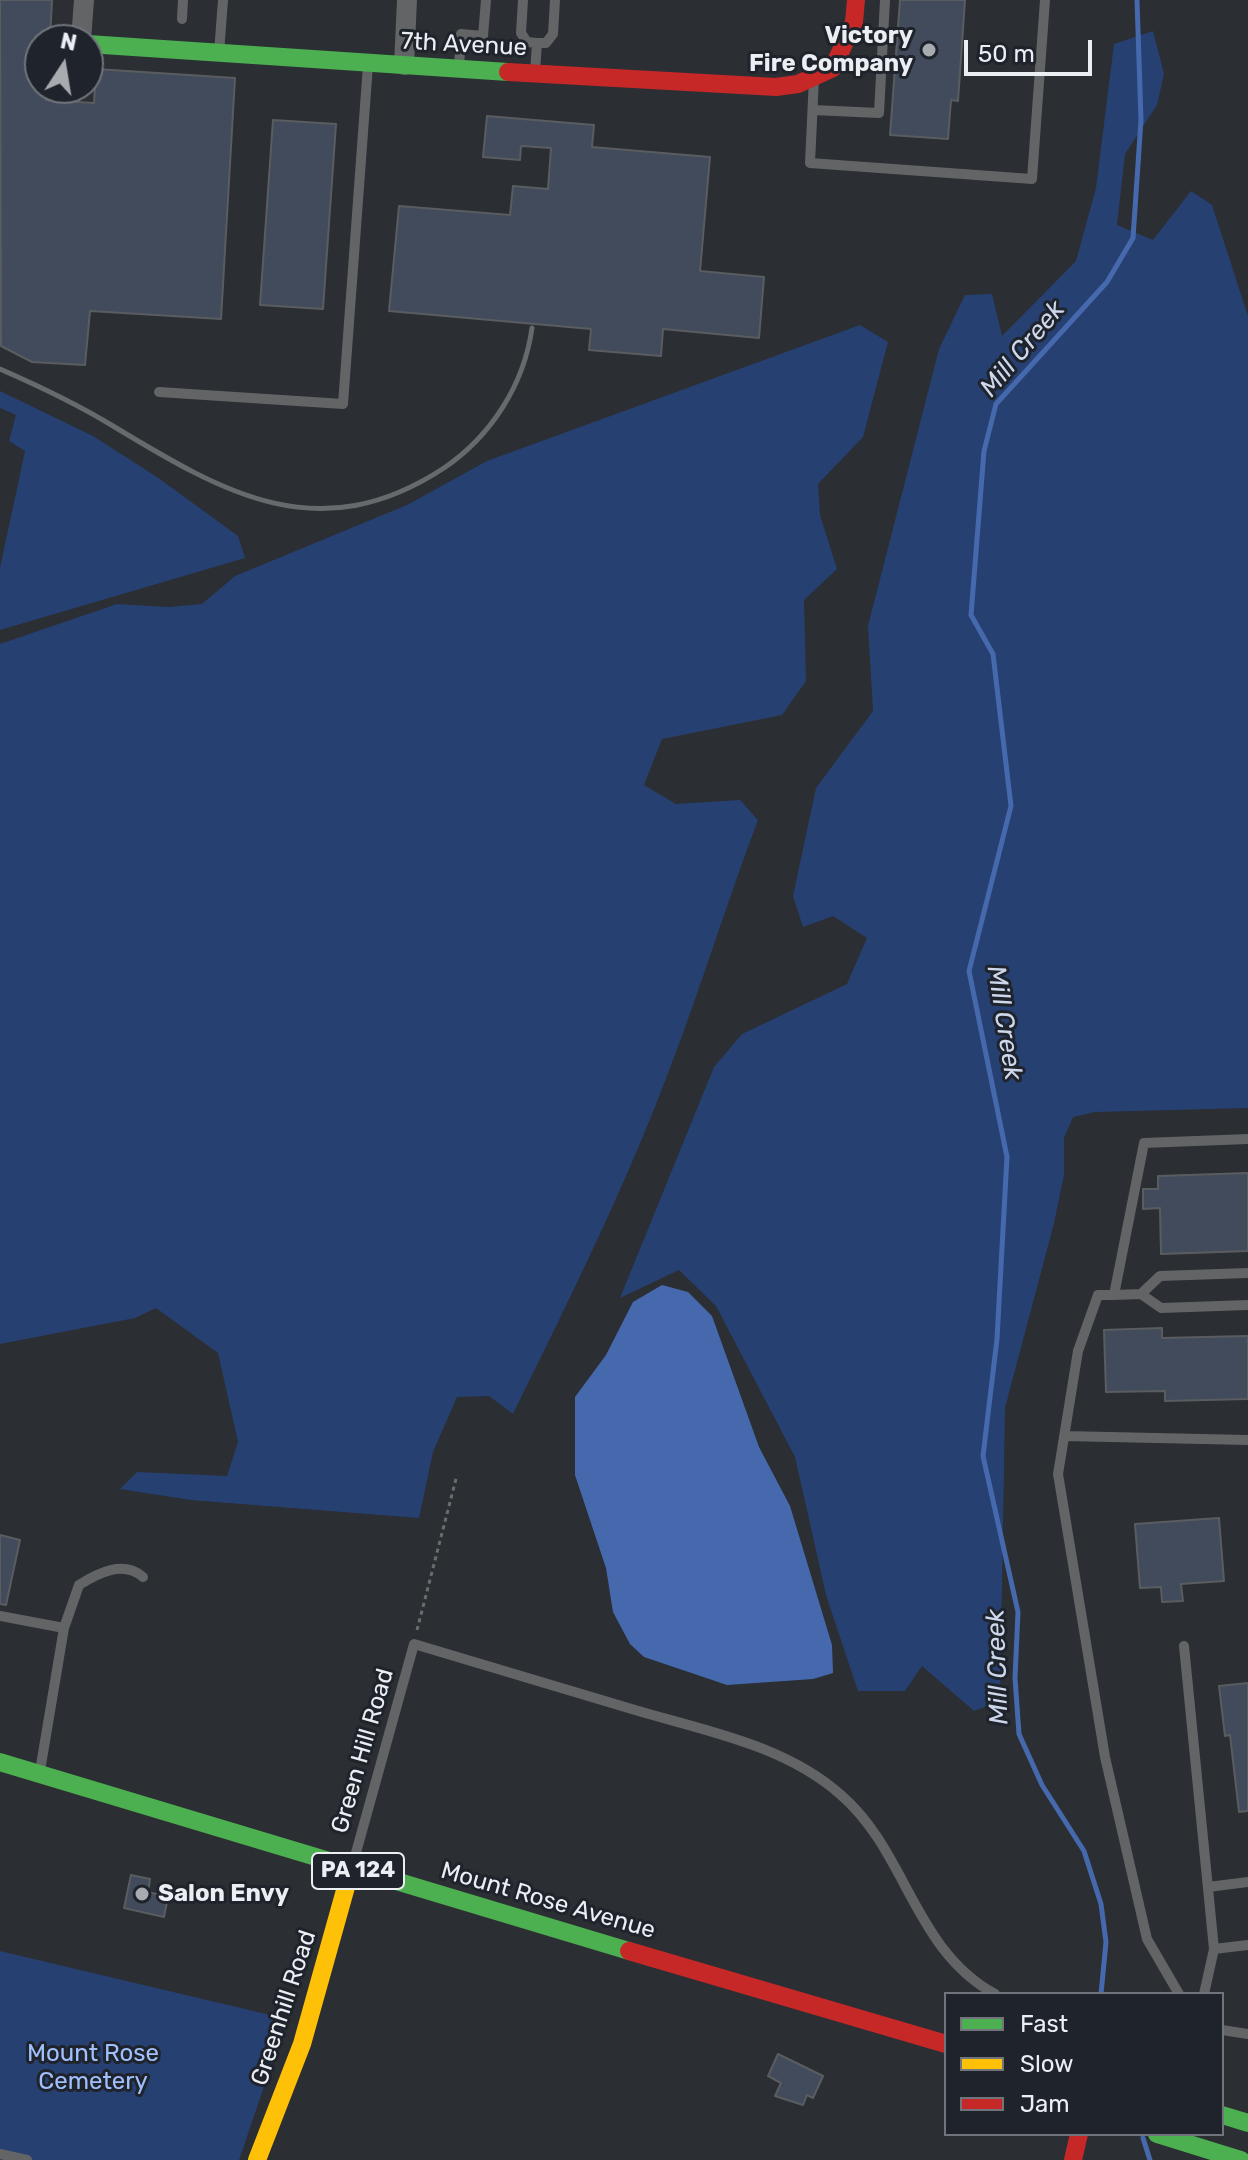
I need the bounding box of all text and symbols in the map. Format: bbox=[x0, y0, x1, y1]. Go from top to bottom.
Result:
place label: Victory Fire Company bbox=[749, 22, 913, 78]
north arrow bbox=[24, 24, 104, 104]
scale bar bbox=[968, 24, 1096, 74]
text: N bbox=[58, 27, 79, 57]
street label: 7th Avenue bbox=[400, 27, 528, 63]
text: 50 m bbox=[978, 40, 1035, 68]
marker: Victory Fire Company bbox=[920, 41, 938, 59]
water label: Mill Creek bbox=[974, 295, 1072, 403]
water label: Mill Creek bbox=[980, 963, 1028, 1083]
water label: Mill Creek bbox=[980, 1609, 1016, 1725]
street label: Green Hill Road bbox=[326, 1665, 400, 1837]
road number: PA 124 bbox=[312, 1853, 404, 1889]
street label: Mount Rose Avenue bbox=[437, 1857, 659, 1945]
place label: Salon Envy bbox=[158, 1880, 289, 1908]
marker: Salon Envy bbox=[133, 1885, 151, 1903]
street label: Greenhill Road bbox=[245, 1927, 323, 2089]
legend bbox=[944, 1992, 1224, 2136]
text: Fast bbox=[1020, 2010, 1068, 2038]
park label: Mount Rose Cemetery bbox=[27, 2040, 159, 2096]
text: Slow bbox=[1020, 2050, 1073, 2078]
text: Jam bbox=[1020, 2090, 1070, 2118]

